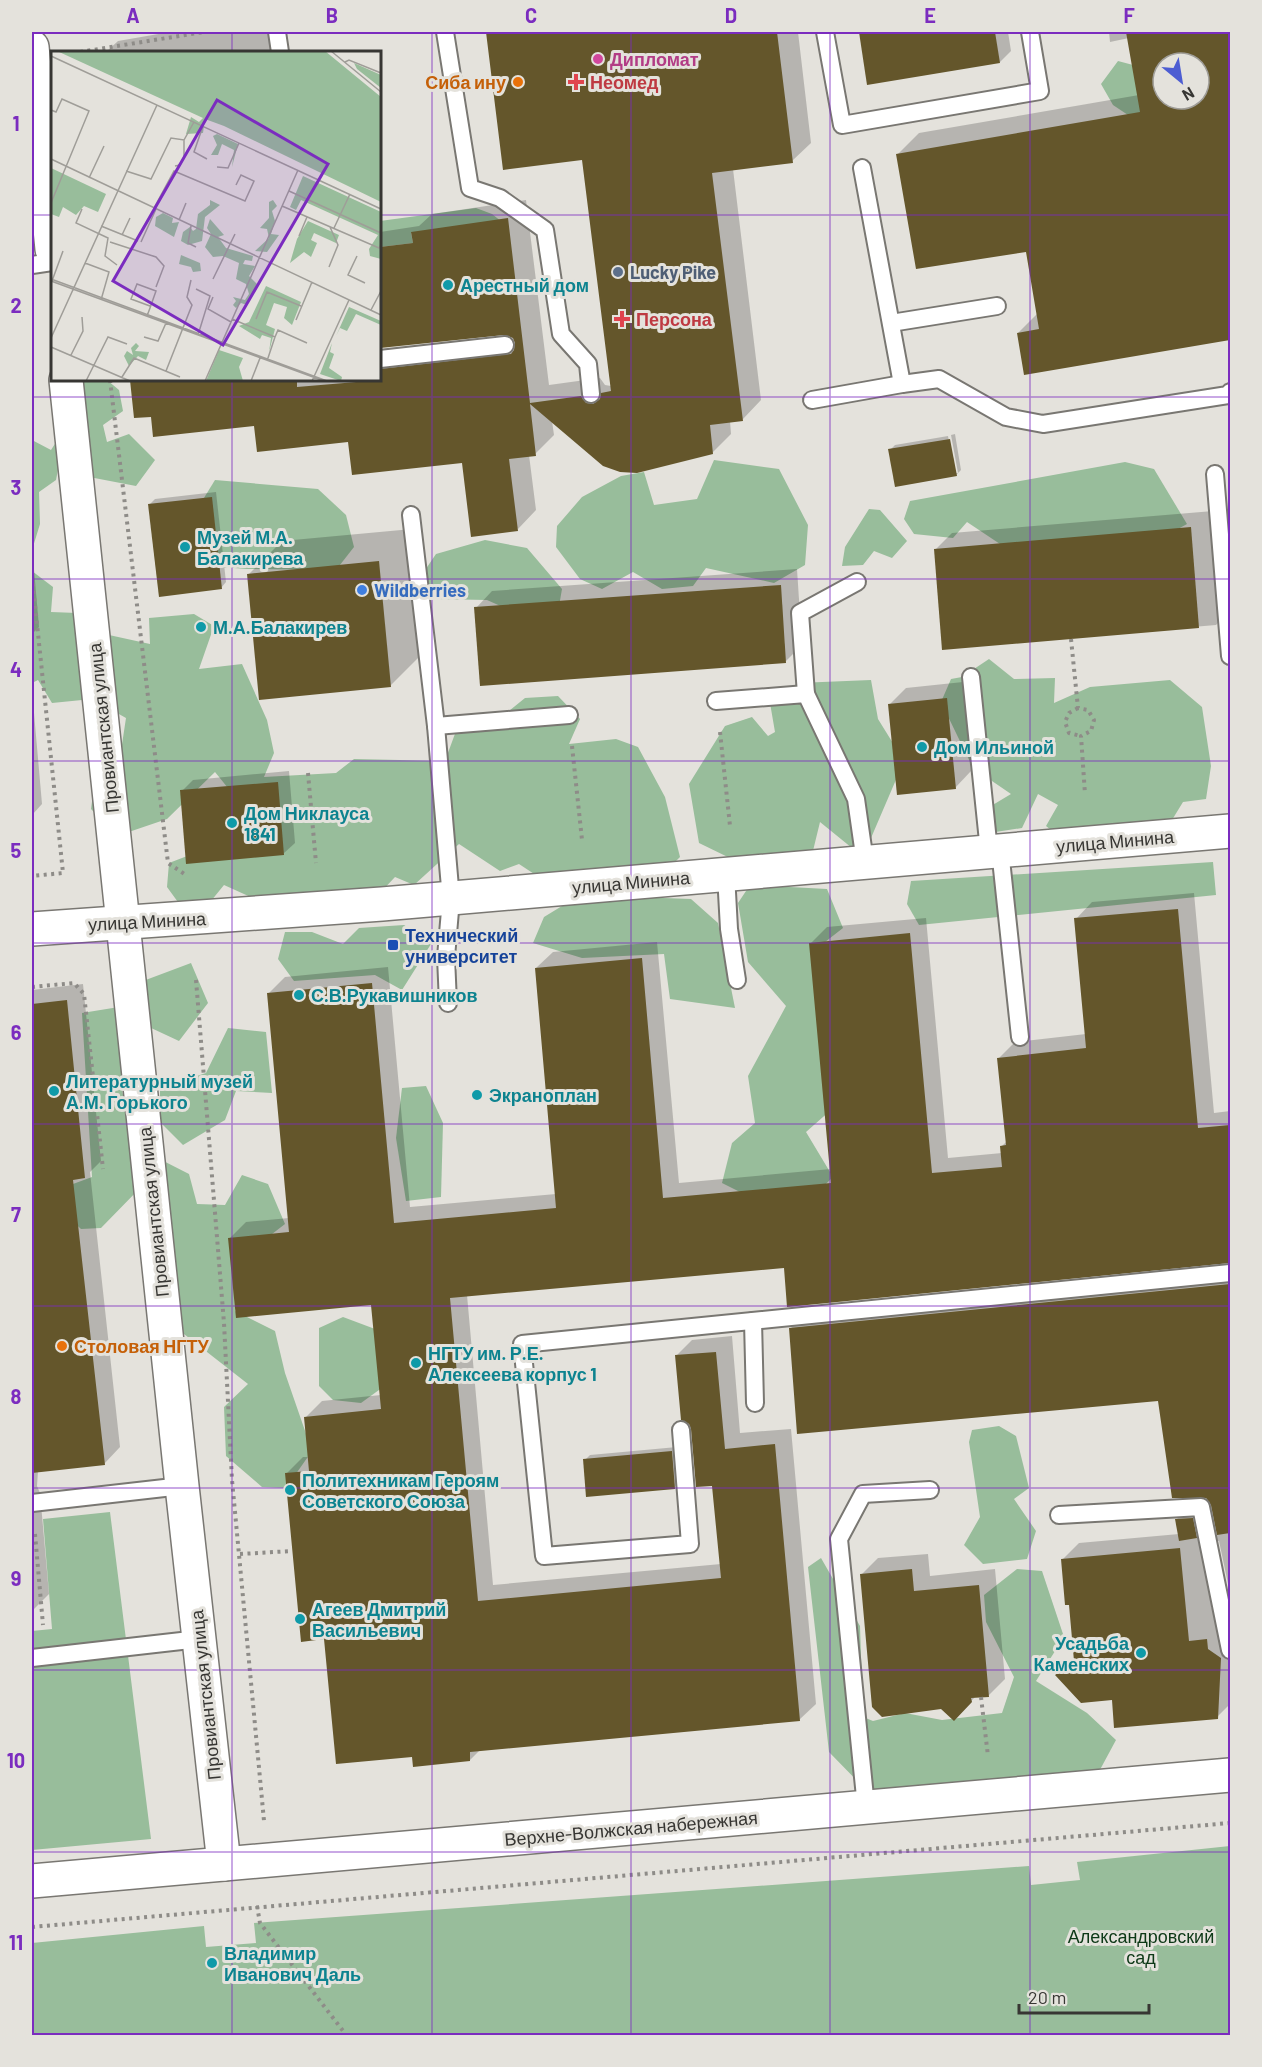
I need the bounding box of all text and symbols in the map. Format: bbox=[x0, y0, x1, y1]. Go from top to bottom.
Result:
text: A bbox=[126, 3, 140, 27]
text: B bbox=[326, 3, 338, 27]
text: C bbox=[525, 3, 537, 27]
text: D bbox=[725, 3, 737, 27]
text: E bbox=[924, 3, 936, 27]
text: F bbox=[1123, 3, 1135, 27]
place label: Дипломат bbox=[610, 48, 699, 70]
inset map bbox=[51, 51, 381, 381]
north arrow bbox=[1151, 51, 1211, 111]
marker: Дипломат bbox=[591, 52, 605, 66]
place label: Сиба ину bbox=[425, 71, 506, 93]
place label: Неомед bbox=[590, 71, 659, 93]
marker: Неомед bbox=[567, 73, 585, 91]
marker: Сиба ину bbox=[511, 75, 525, 89]
text: N bbox=[1179, 84, 1198, 105]
text: 1 bbox=[12, 111, 20, 135]
place label: Lucky Pike bbox=[630, 261, 716, 283]
marker: Lucky Pike bbox=[611, 265, 625, 279]
place label: Арестный дом bbox=[460, 274, 589, 296]
marker: Арестный дом bbox=[441, 278, 455, 292]
text: 2 bbox=[10, 293, 22, 317]
place label: Персона bbox=[636, 308, 713, 330]
marker: Персона bbox=[613, 310, 631, 328]
text: 3 bbox=[11, 475, 21, 499]
place label: Музей М.А. Балакирева bbox=[197, 526, 304, 569]
marker: Музей М.А. Балакирева bbox=[178, 540, 192, 554]
place label: Wildberries bbox=[374, 579, 466, 601]
marker: Wildberries bbox=[355, 583, 369, 597]
place label: М.А.Балакирев bbox=[213, 616, 347, 638]
marker: М.А.Балакирев bbox=[194, 620, 208, 634]
street label: Провиантская улица bbox=[83, 641, 123, 814]
text: 4 bbox=[10, 657, 22, 681]
place label: Дом Ильиной bbox=[934, 736, 1054, 758]
marker: Дом Ильиной bbox=[915, 740, 929, 754]
place label: Дом Никлауса 1841 bbox=[244, 802, 370, 845]
marker: Дом Никлауса 1841 bbox=[225, 816, 239, 830]
street label: улица Минина bbox=[1055, 825, 1176, 857]
text: 5 bbox=[11, 838, 22, 862]
street label: улица Минина bbox=[571, 866, 692, 898]
street label: улица Минина bbox=[87, 907, 208, 935]
place label: Технический университет bbox=[405, 924, 518, 967]
marker: Технический университет bbox=[386, 938, 400, 952]
place label: С.В.Рукавишников bbox=[311, 984, 478, 1006]
marker: С.В.Рукавишников bbox=[292, 988, 306, 1002]
text: 6 bbox=[11, 1020, 22, 1044]
place label: Литературный музей А.М. Горького bbox=[66, 1070, 253, 1113]
marker: Литературный музей А.М. Горького bbox=[47, 1084, 61, 1098]
place label: Экраноплан bbox=[489, 1084, 597, 1106]
marker: Экраноплан bbox=[470, 1088, 484, 1102]
street label: Провиантская улица bbox=[133, 1125, 173, 1298]
text: 7 bbox=[11, 1202, 21, 1226]
place label: Столовая НГТУ bbox=[74, 1335, 209, 1357]
marker: Столовая НГТУ bbox=[55, 1339, 69, 1353]
place label: НГТУ им. Р.Е. Алексеева корпус 1 bbox=[428, 1342, 597, 1385]
marker: НГТУ им. Р.Е. Алексеева корпус 1 bbox=[409, 1356, 423, 1370]
text: 8 bbox=[11, 1384, 22, 1408]
place label: Политехникам Героям Советского Союза bbox=[302, 1469, 499, 1512]
marker: Политехникам Героям Советского Союза bbox=[283, 1483, 297, 1497]
text: 9 bbox=[11, 1566, 21, 1590]
place label: Агеев Дмитрий Васильевич bbox=[312, 1598, 446, 1641]
street label: Провиантская улица bbox=[185, 1608, 225, 1781]
marker: Агеев Дмитрий Васильевич bbox=[293, 1612, 307, 1626]
place label: Усадьба Каменских bbox=[1033, 1632, 1130, 1675]
marker: Усадьба Каменских bbox=[1134, 1646, 1148, 1660]
text: 10 bbox=[7, 1748, 25, 1772]
street label: Верхне-Волжская набережная bbox=[503, 1806, 759, 1850]
park label: Александровский сад bbox=[1068, 1925, 1214, 1968]
text: 11 bbox=[9, 1930, 23, 1954]
place label: Владимир Иванович Даль bbox=[224, 1942, 361, 1985]
marker: Владимир Иванович Даль bbox=[205, 1956, 219, 1970]
scale bar bbox=[1019, 1977, 1150, 2015]
text: 20 m bbox=[1028, 1986, 1066, 2008]

